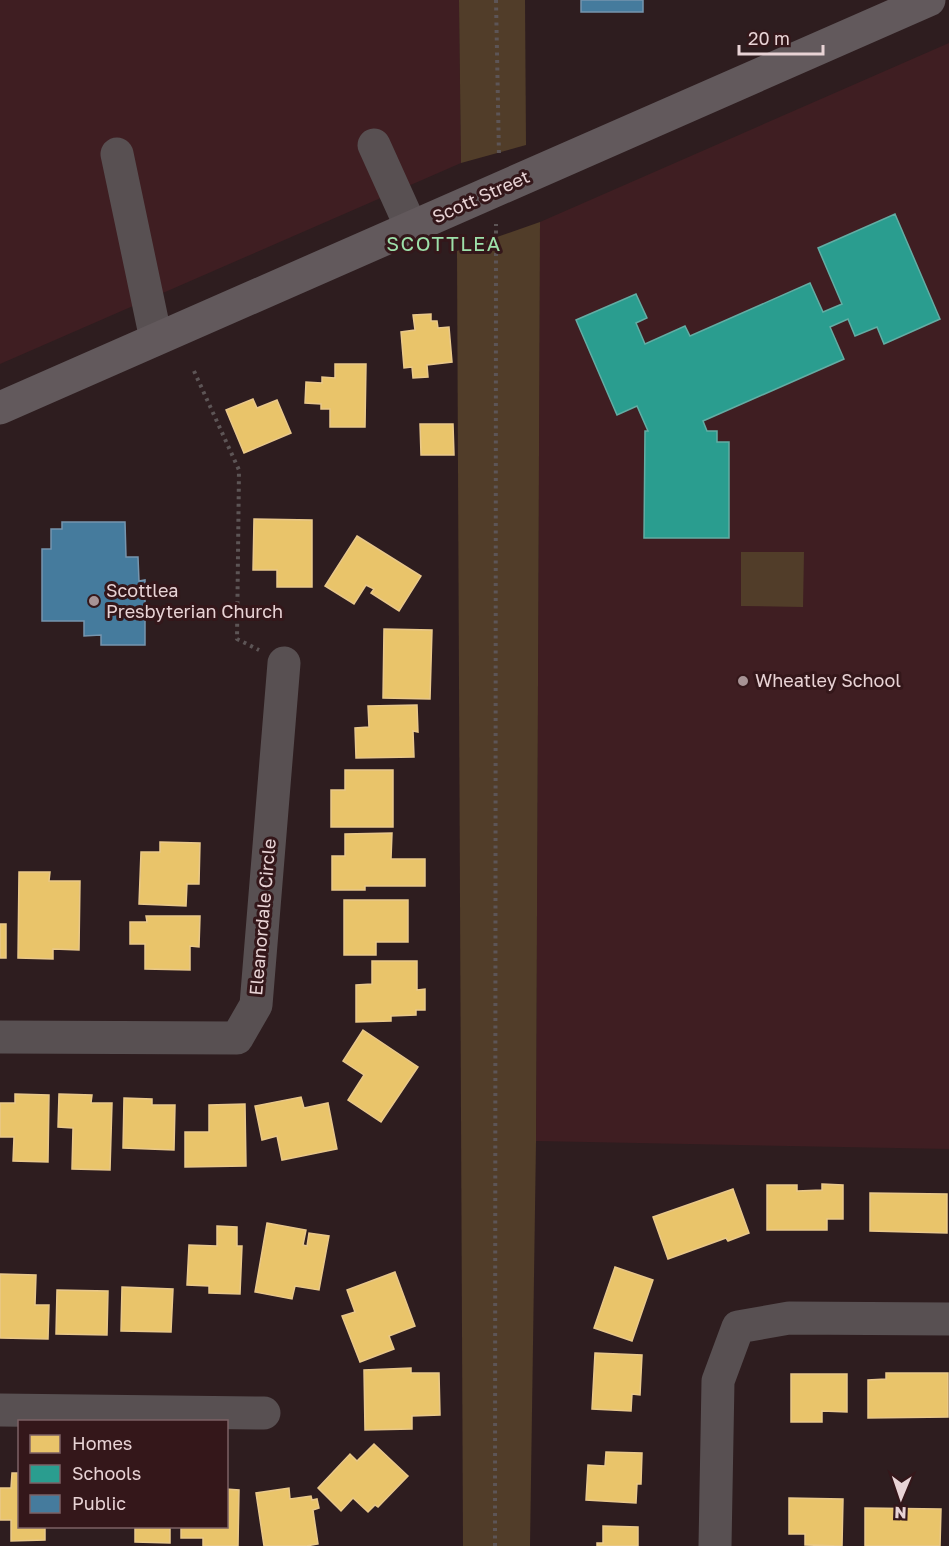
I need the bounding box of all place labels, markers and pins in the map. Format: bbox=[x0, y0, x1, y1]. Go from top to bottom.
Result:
place label: Scottlea Presbyterian Church bbox=[106, 579, 283, 622]
marker: Scottlea Presbyterian Church bbox=[87, 594, 101, 608]
place label: Wheatley School bbox=[755, 669, 901, 691]
marker: Wheatley School bbox=[736, 674, 750, 688]

